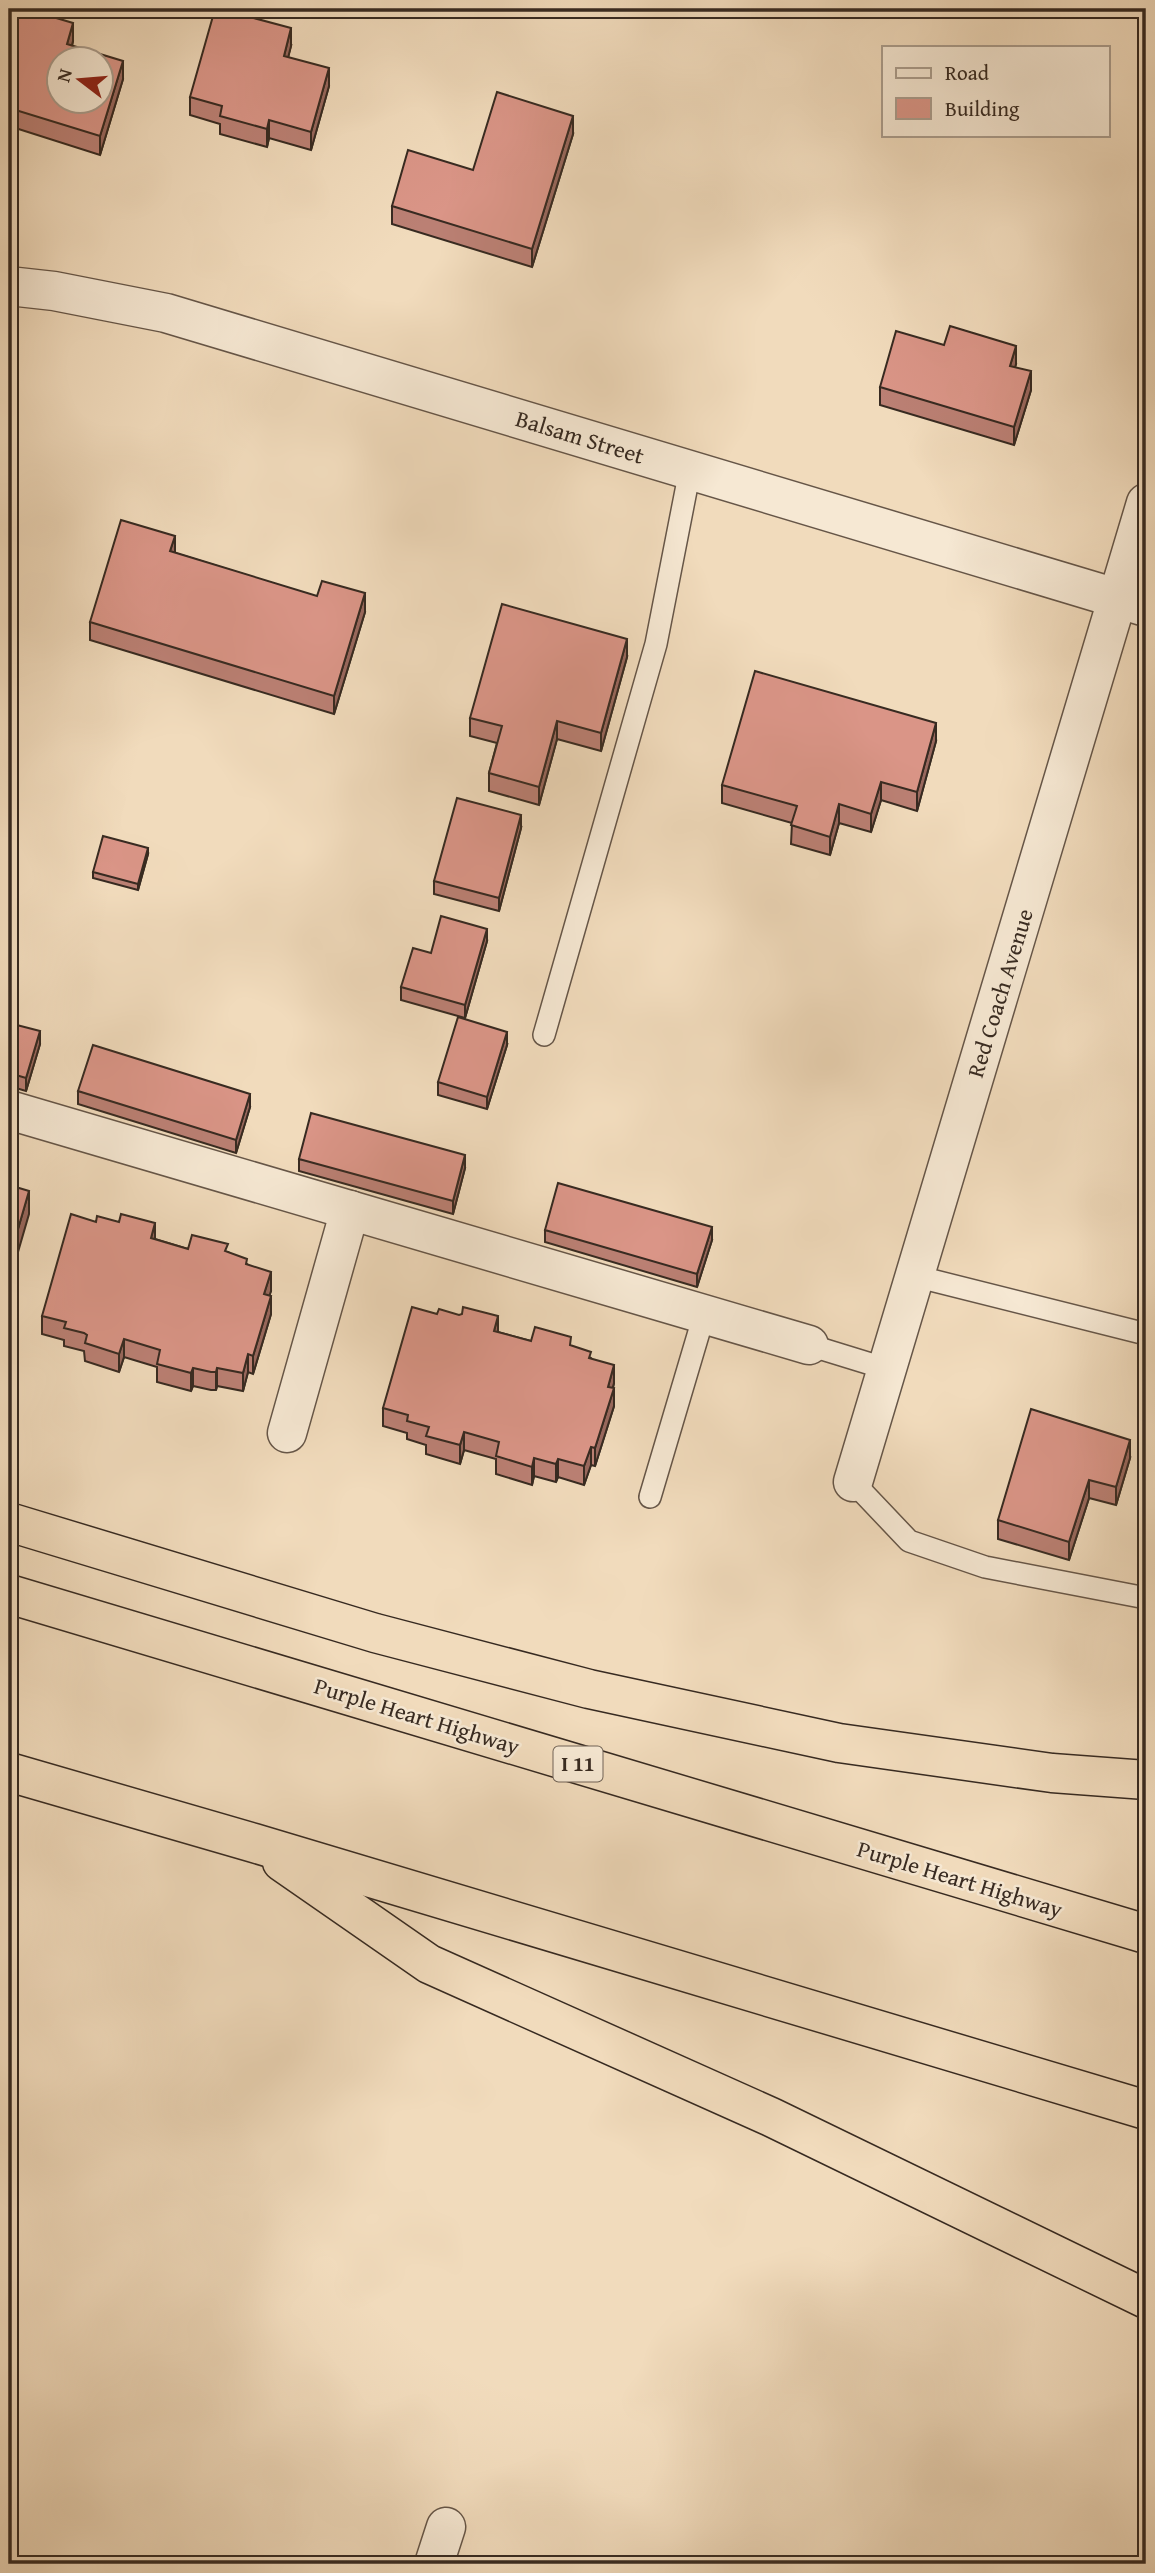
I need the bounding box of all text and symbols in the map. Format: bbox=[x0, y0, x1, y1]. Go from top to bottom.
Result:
north arrow bbox=[46, 46, 116, 116]
legend bbox=[882, 46, 1110, 136]
text: Road bbox=[945, 57, 990, 88]
text: N bbox=[48, 65, 79, 85]
text: Building bbox=[945, 93, 1020, 124]
street label: Balsam Street bbox=[512, 401, 648, 472]
street label: Red Coach Avenue bbox=[958, 904, 1041, 1081]
street label: Purple Heart Highway bbox=[310, 1669, 524, 1763]
road number: I 11 bbox=[554, 1746, 602, 1782]
street label: Purple Heart Highway bbox=[853, 1832, 1067, 1926]

